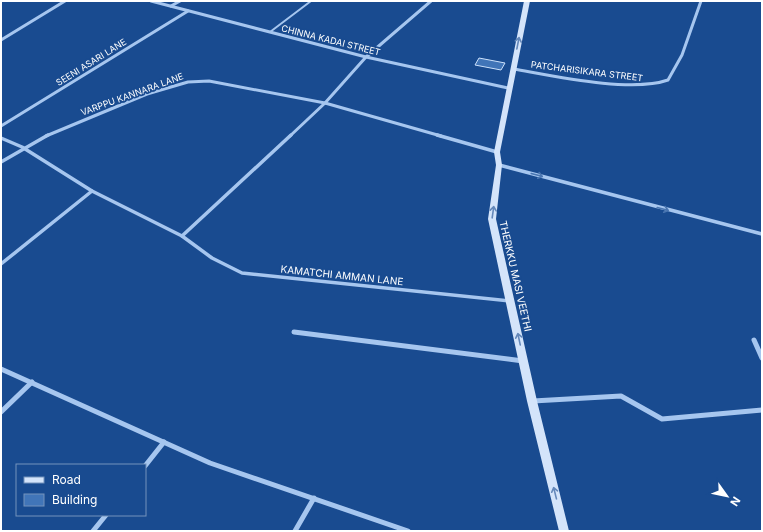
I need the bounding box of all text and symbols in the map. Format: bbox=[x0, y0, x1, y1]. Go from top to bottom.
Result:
street label: CHINNA KADAI STREET bbox=[280, 22, 382, 58]
street label: SEENI ASARI LANE bbox=[54, 36, 128, 88]
one-way arrow bbox=[514, 37, 522, 50]
street label: PATCHARISIKARA STREET bbox=[530, 59, 644, 83]
street label: VARPPU KANNARA LANE bbox=[79, 70, 185, 118]
one-way arrow bbox=[530, 172, 543, 180]
one-way arrow bbox=[489, 206, 497, 219]
one-way arrow bbox=[656, 206, 669, 213]
street label: THERKKU MASI VEETHI bbox=[497, 219, 535, 333]
street label: KAMATCHI AMMAN LANE bbox=[280, 263, 404, 287]
one-way arrow bbox=[515, 333, 523, 346]
legend bbox=[16, 464, 146, 516]
text: Road bbox=[52, 472, 81, 487]
north arrow bbox=[707, 476, 747, 516]
one-way arrow bbox=[551, 487, 558, 500]
text: Building bbox=[52, 492, 97, 507]
text: N bbox=[727, 494, 744, 509]

